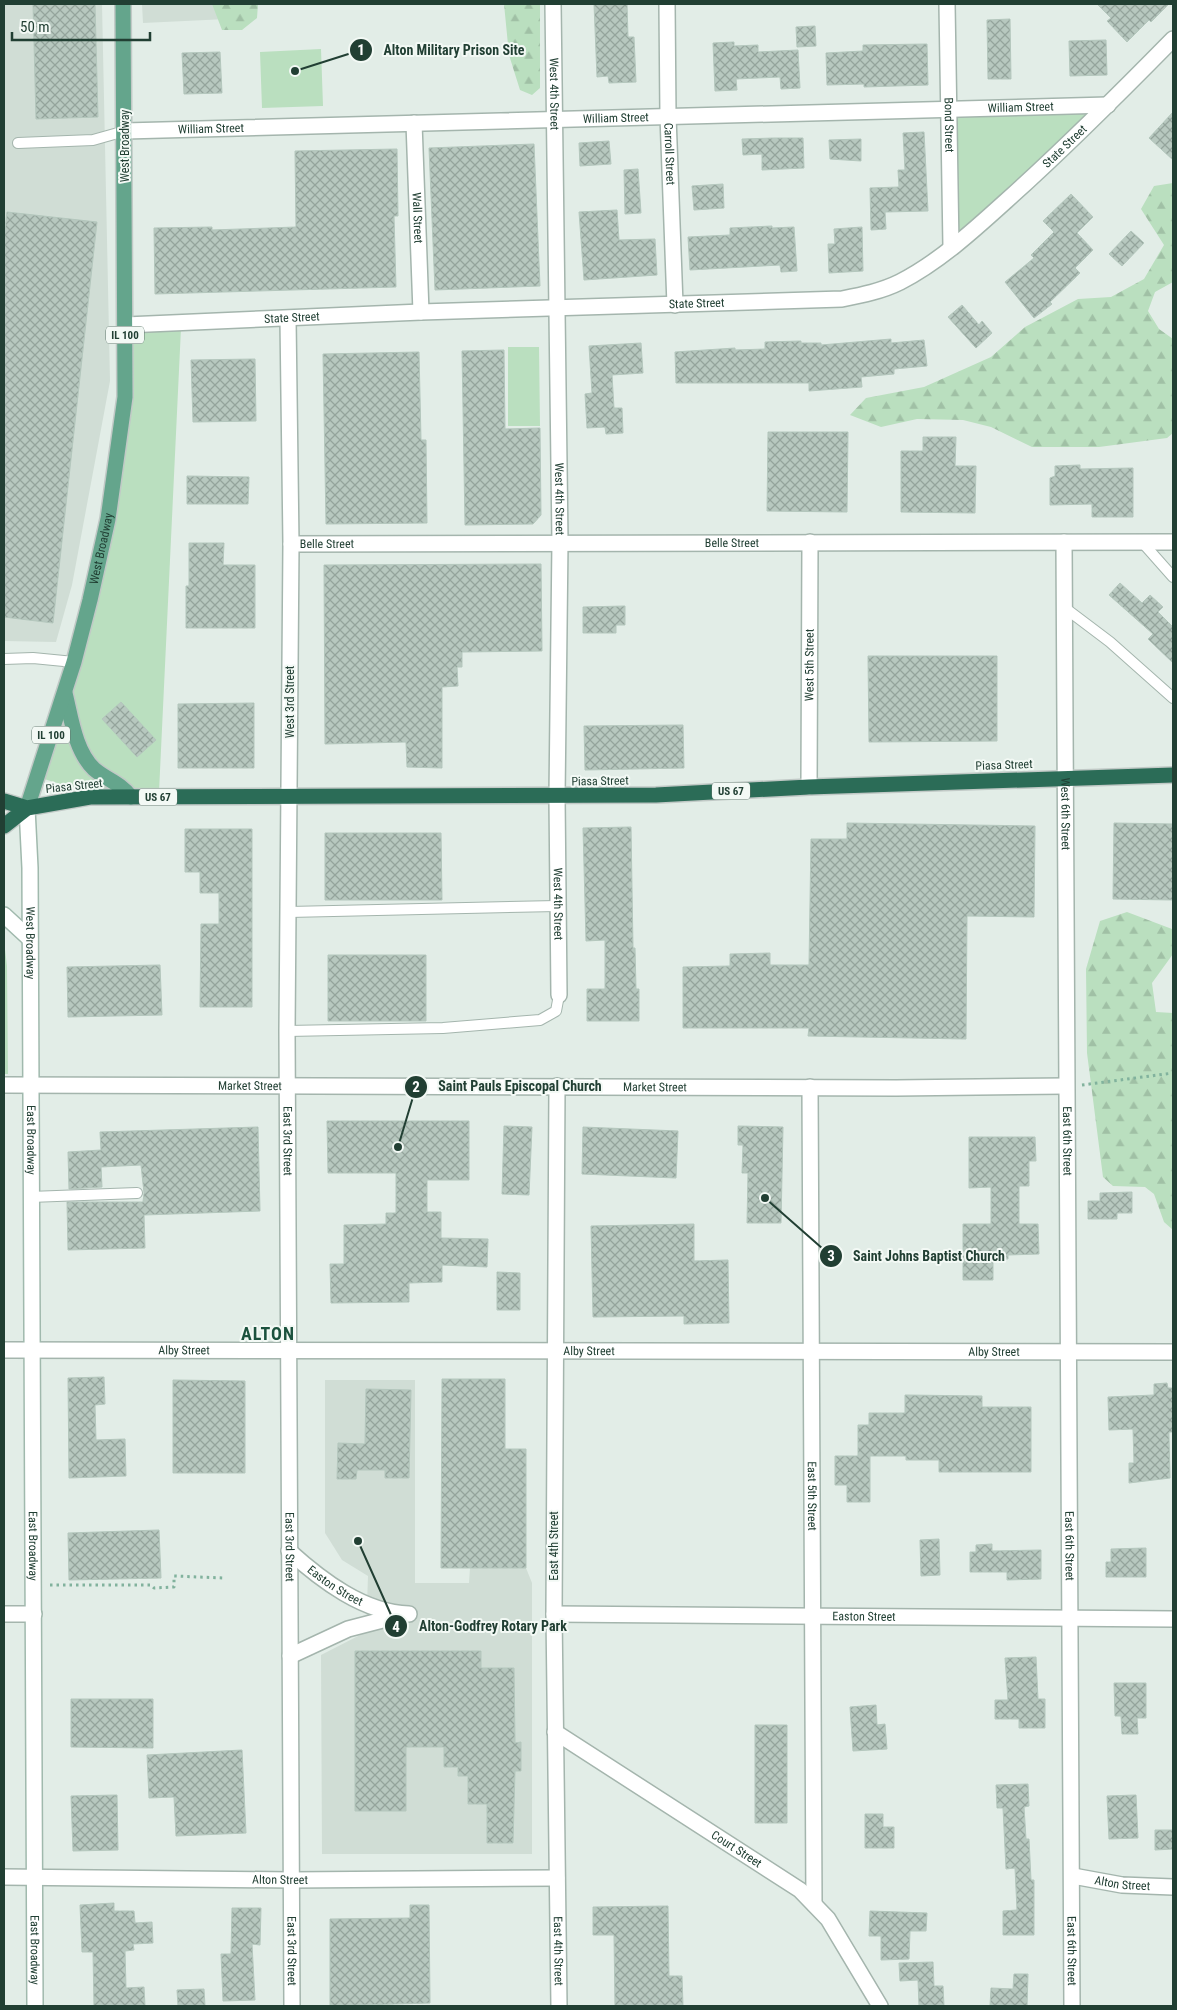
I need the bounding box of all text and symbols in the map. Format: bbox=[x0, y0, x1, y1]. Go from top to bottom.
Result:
scale bar bbox=[12, 10, 150, 42]
text: 50 m bbox=[20, 18, 50, 36]
callout: Alton Military Prison Site bbox=[348, 35, 534, 64]
text: 1 bbox=[357, 41, 365, 59]
text: Alton Military Prison Site bbox=[383, 42, 525, 58]
street label: West 4th Street bbox=[547, 58, 562, 131]
street label: Bond Street bbox=[942, 97, 956, 153]
street label: William Street bbox=[988, 99, 1054, 115]
street label: West Broadway bbox=[118, 110, 132, 182]
street label: William Street bbox=[583, 110, 649, 126]
street label: William Street bbox=[178, 121, 245, 137]
street label: State Street bbox=[1040, 122, 1090, 171]
street label: Carroll Street bbox=[661, 123, 678, 186]
street label: Wall Street bbox=[410, 192, 425, 244]
street label: State Street bbox=[669, 296, 725, 311]
street label: State Street bbox=[264, 309, 320, 326]
road number: IL 100 bbox=[106, 326, 144, 344]
street label: West 4th Street bbox=[552, 463, 567, 536]
street label: West Broadway bbox=[87, 512, 116, 586]
street label: Belle Street bbox=[705, 536, 760, 550]
street label: Belle Street bbox=[300, 537, 355, 551]
street label: West 5th Street bbox=[802, 628, 817, 701]
street label: West 3rd Street bbox=[283, 665, 297, 738]
road number: IL 100 bbox=[32, 726, 70, 744]
street label: Piasa Street bbox=[975, 757, 1033, 773]
street label: Piasa Street bbox=[571, 773, 629, 788]
street label: Piasa Street bbox=[45, 776, 104, 796]
street label: West 6th Street bbox=[1058, 778, 1073, 851]
road number: US 67 bbox=[712, 782, 750, 799]
road number: US 67 bbox=[139, 789, 177, 806]
street label: West 4th Street bbox=[551, 868, 565, 941]
street label: West Broadway bbox=[23, 907, 37, 979]
callout: Saint Pauls Episcopal Church bbox=[403, 1072, 612, 1101]
text: 2 bbox=[412, 1078, 420, 1096]
text: Saint Pauls Episcopal Church bbox=[438, 1078, 602, 1094]
street label: Market Street bbox=[218, 1079, 282, 1093]
street label: Market Street bbox=[623, 1080, 687, 1094]
street label: East Broadway bbox=[24, 1105, 38, 1175]
street label: East 3rd Street bbox=[280, 1106, 295, 1176]
street label: East 6th Street bbox=[1060, 1106, 1074, 1176]
callout: Saint Johns Baptist Church bbox=[818, 1242, 1015, 1271]
text: 3 bbox=[827, 1247, 835, 1265]
text: Saint Johns Baptist Church bbox=[853, 1248, 1005, 1264]
district label: ALTON bbox=[241, 1323, 295, 1344]
street label: Alby Street bbox=[158, 1343, 210, 1357]
street label: Alby Street bbox=[563, 1344, 615, 1358]
street label: Alby Street bbox=[968, 1345, 1020, 1359]
street label: East 5th Street bbox=[805, 1461, 819, 1531]
street label: East Broadway bbox=[26, 1511, 40, 1581]
street label: East 4th Street bbox=[547, 1511, 561, 1581]
street label: East 6th Street bbox=[1062, 1511, 1077, 1581]
street label: East 3rd Street bbox=[282, 1512, 297, 1582]
street label: Easton Street bbox=[305, 1563, 365, 1609]
street label: Easton Street bbox=[832, 1609, 896, 1624]
callout: Alton-Godfrey Rotary Park bbox=[384, 1612, 577, 1641]
text: 4 bbox=[392, 1618, 400, 1636]
text: Alton-Godfrey Rotary Park bbox=[419, 1618, 567, 1634]
street label: Court Street bbox=[709, 1828, 765, 1871]
street label: Alton Street bbox=[252, 1873, 308, 1887]
street label: Alton Street bbox=[1093, 1873, 1151, 1893]
street label: East Broadway bbox=[28, 1915, 42, 1985]
street label: East 3rd Street bbox=[285, 1916, 299, 1986]
street label: East 4th Street bbox=[551, 1916, 566, 1986]
street label: East 6th Street bbox=[1065, 1916, 1079, 1986]

